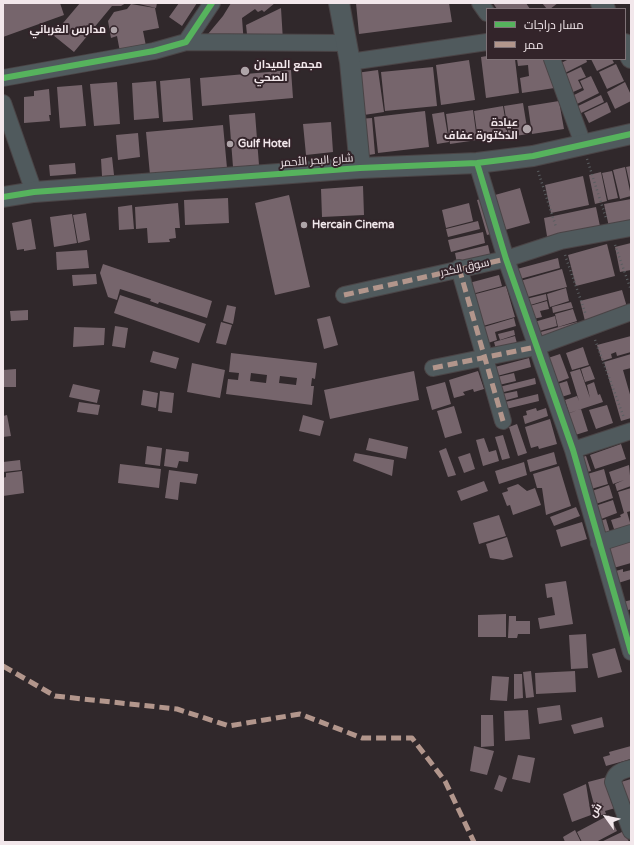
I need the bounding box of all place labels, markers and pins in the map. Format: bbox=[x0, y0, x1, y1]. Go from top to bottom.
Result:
place label: مدارس الغرباني bbox=[30, 23, 106, 37]
marker: مدارس الغرباني bbox=[109, 25, 119, 35]
place label: مجمع الميدان الصحي bbox=[254, 58, 322, 84]
marker: مجمع الميدان الصحي bbox=[239, 65, 251, 77]
place label: عيادة الدكتورة عفاف bbox=[444, 116, 518, 142]
marker: عيادة الدكتورة عفاف bbox=[521, 123, 533, 135]
place label: Gulf Hotel bbox=[238, 137, 291, 151]
marker: Gulf Hotel bbox=[225, 139, 235, 149]
place label: Hercain Cinema bbox=[312, 218, 394, 232]
marker: Hercain Cinema bbox=[299, 220, 309, 230]

